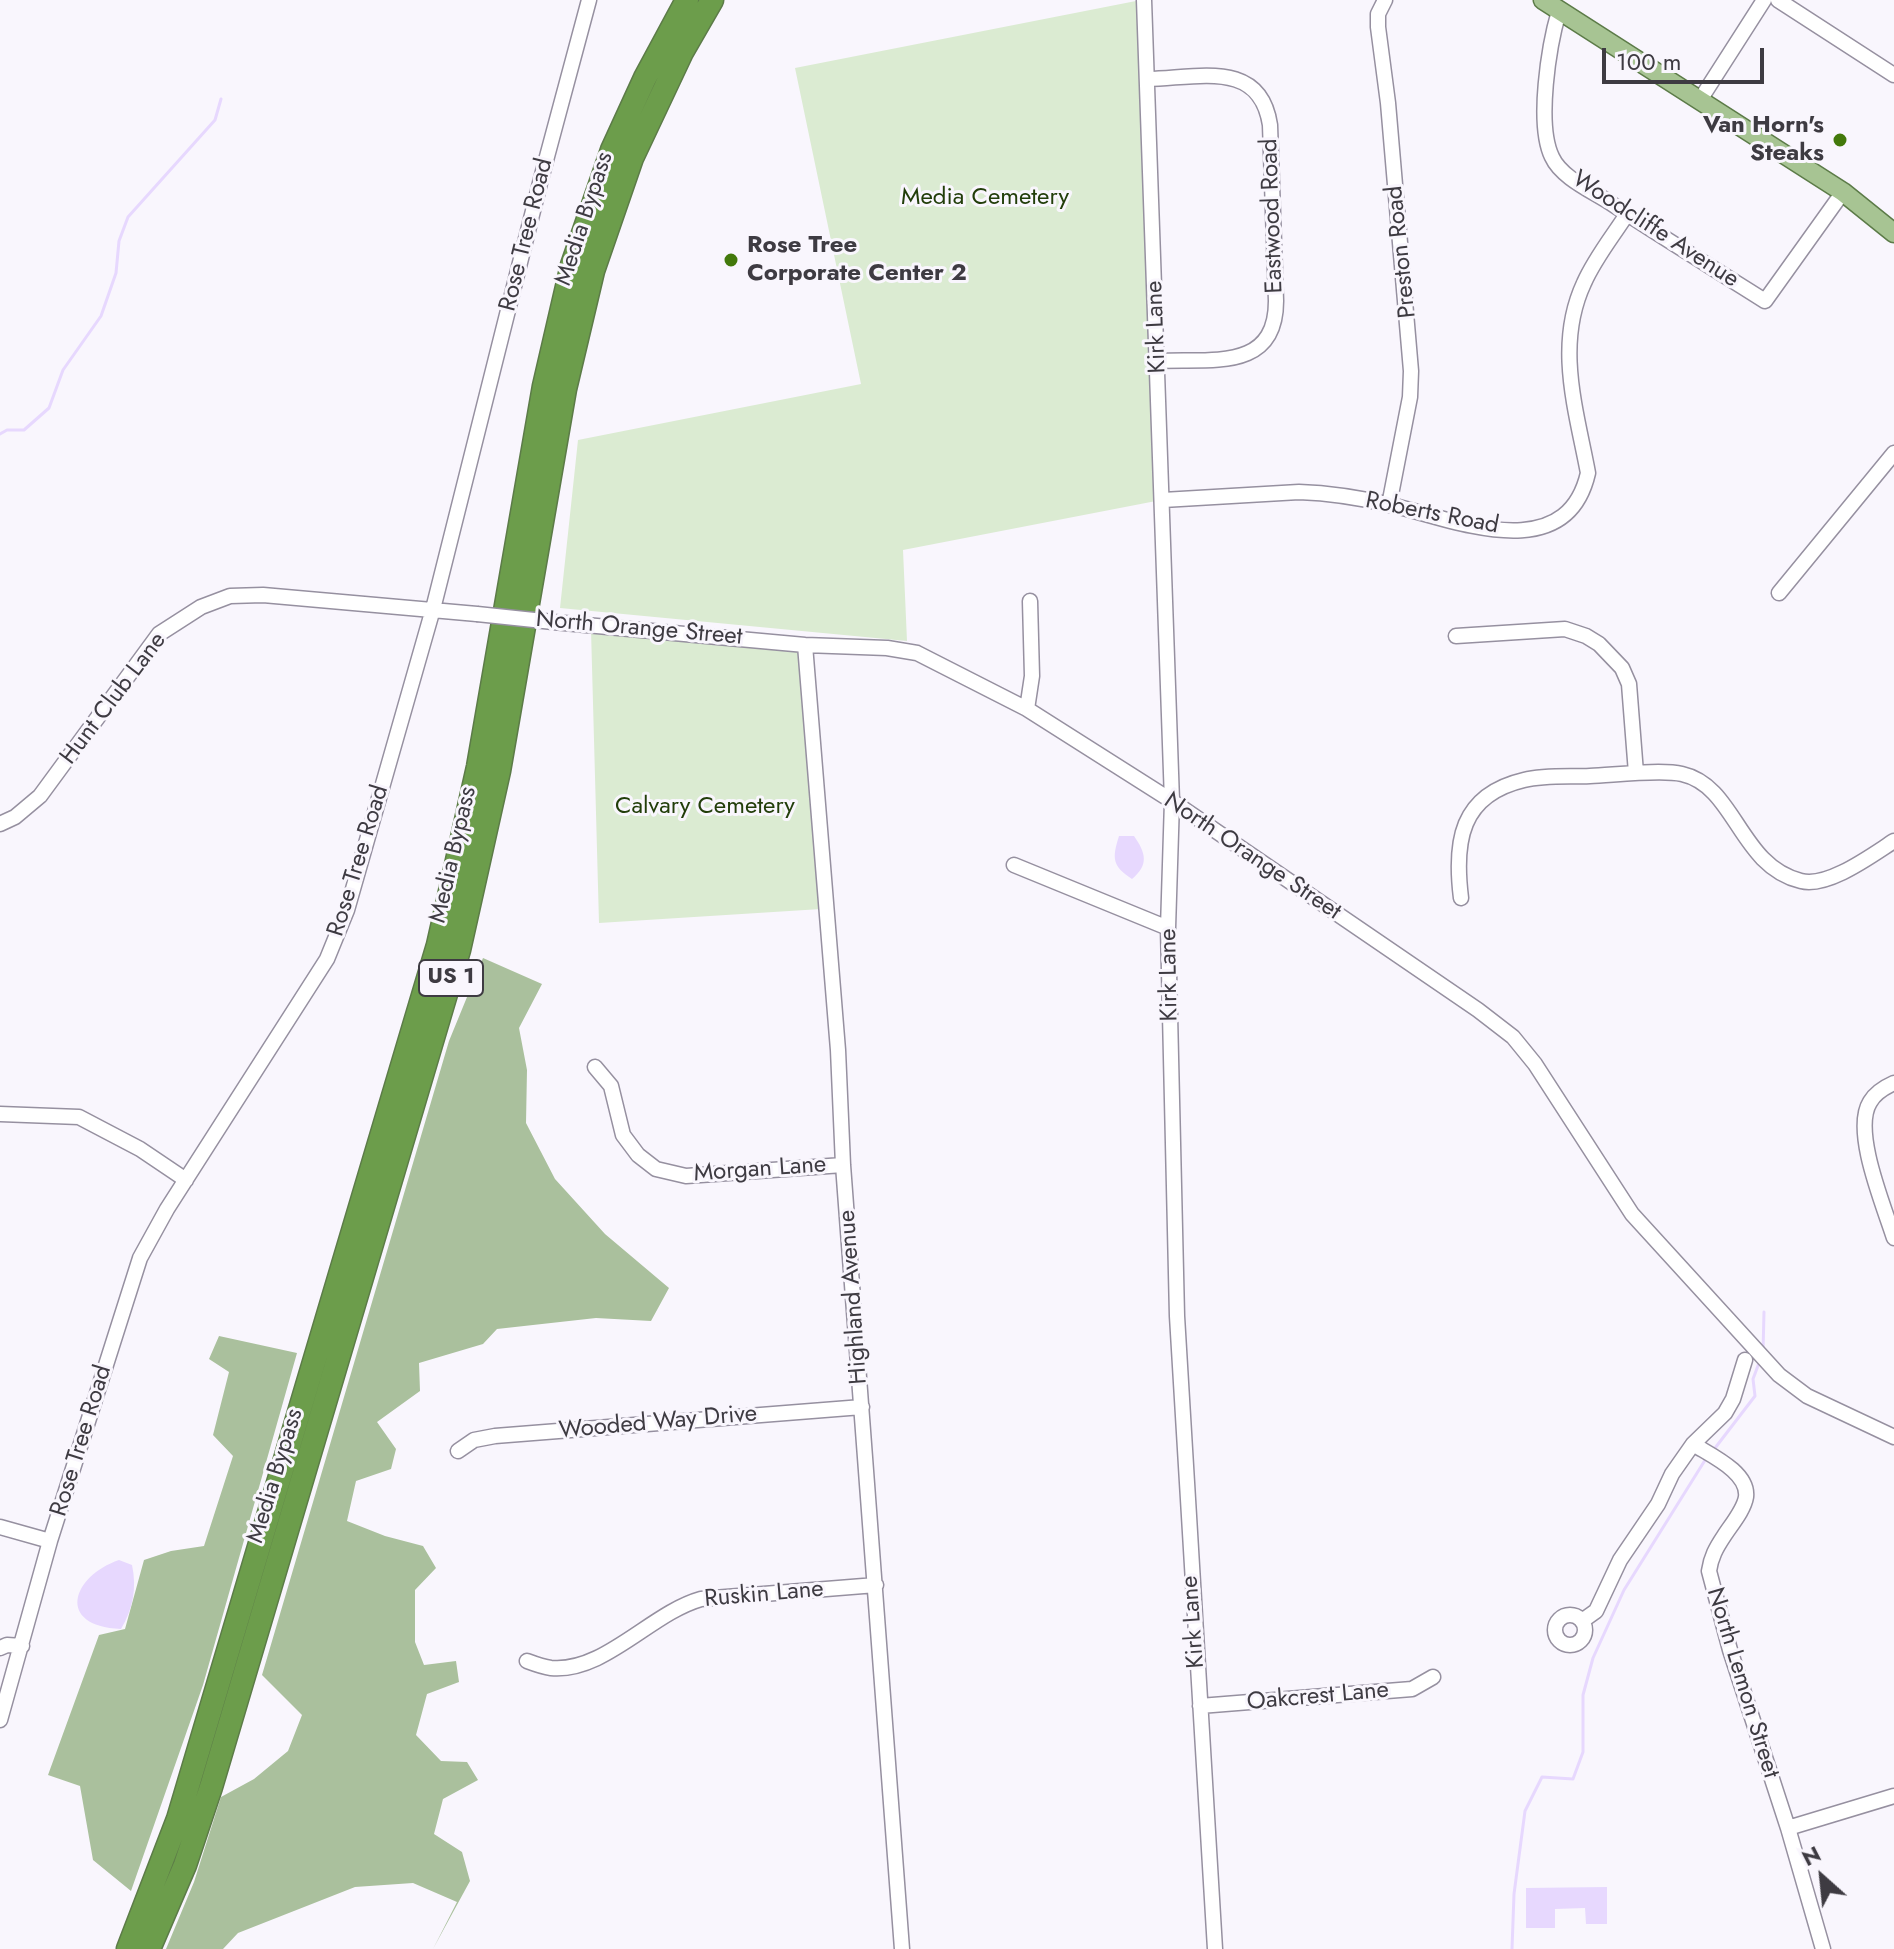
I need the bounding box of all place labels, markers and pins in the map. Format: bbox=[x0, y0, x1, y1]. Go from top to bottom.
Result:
place label: Van Horn's Steaks bbox=[1703, 112, 1824, 168]
marker: Van Horn's Steaks bbox=[1831, 131, 1849, 149]
place label: Rose Tree Corporate Center 2 bbox=[747, 232, 967, 288]
marker: Rose Tree Corporate Center 2 bbox=[722, 251, 740, 269]

